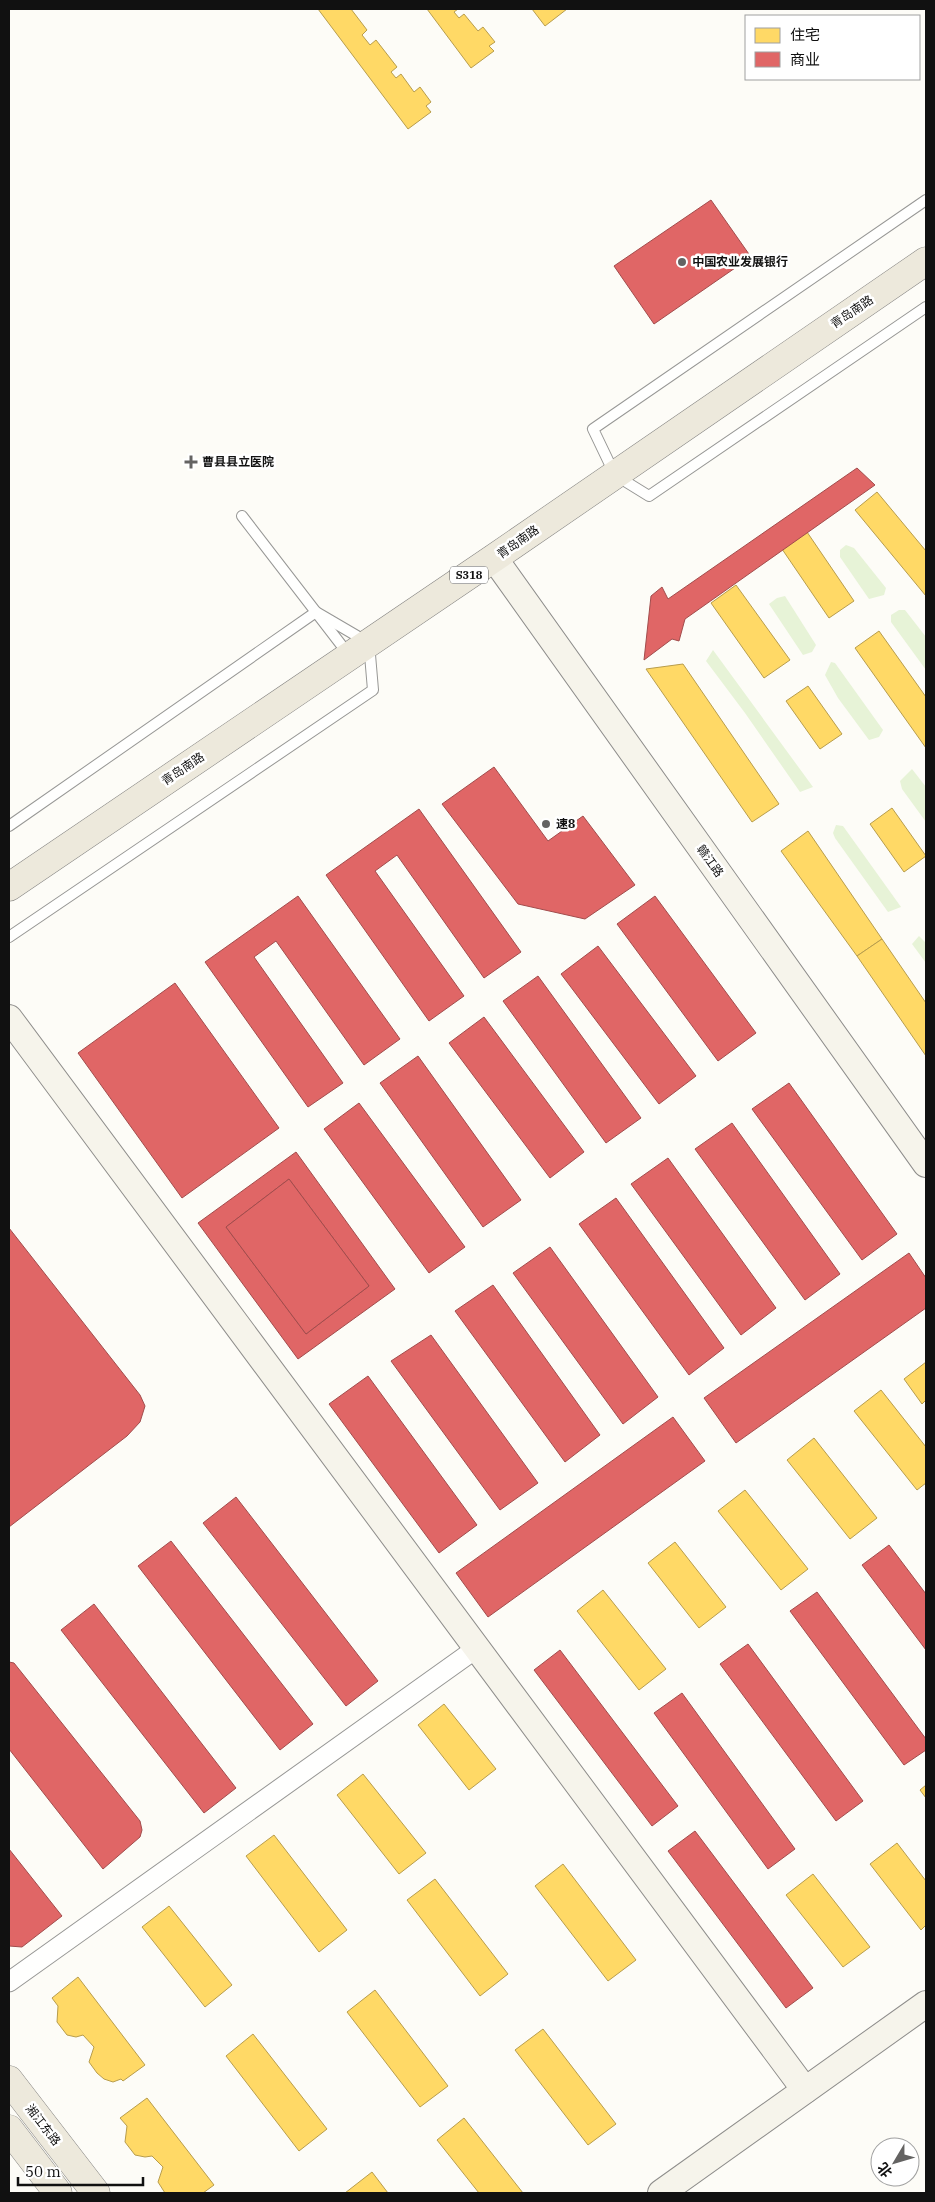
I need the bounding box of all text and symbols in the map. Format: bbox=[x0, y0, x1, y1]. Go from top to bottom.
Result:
legend bbox=[745, 15, 920, 80]
text: 住宅 bbox=[790, 25, 820, 44]
text: 商业 bbox=[790, 50, 820, 69]
place label: 中国农业发展银行 bbox=[692, 254, 788, 269]
marker: 中国农业发展银行 bbox=[676, 256, 688, 268]
street label: 青岛南路 bbox=[828, 292, 876, 331]
place label: 曹县县立医院 bbox=[202, 454, 274, 469]
marker: 曹县县立医院 bbox=[184, 455, 198, 469]
street label: 青岛南路 bbox=[494, 522, 542, 562]
road number: S318 bbox=[450, 566, 488, 584]
street label: 青岛南路 bbox=[159, 749, 207, 788]
place label: 速8 bbox=[556, 816, 575, 831]
marker: 速8 bbox=[540, 818, 552, 830]
street label: 赣江路 bbox=[694, 842, 727, 880]
street label: 湘江东路 bbox=[23, 2101, 64, 2148]
north arrow bbox=[870, 2137, 920, 2187]
scale bar bbox=[18, 2154, 142, 2186]
text: 北 bbox=[873, 2159, 896, 2181]
text: 50 m bbox=[25, 2162, 61, 2181]

